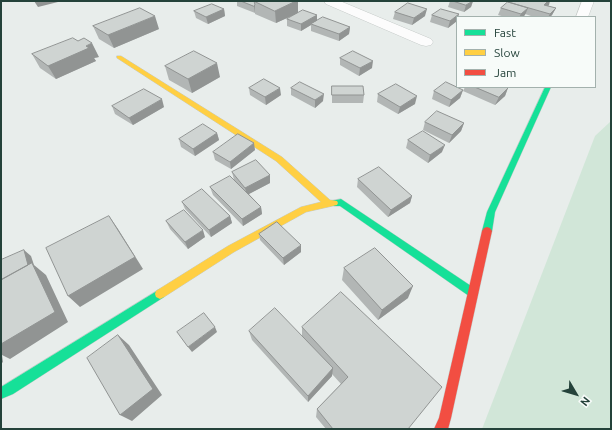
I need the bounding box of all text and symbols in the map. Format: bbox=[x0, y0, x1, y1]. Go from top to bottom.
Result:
legend bbox=[456, 16, 596, 88]
text: Fast bbox=[494, 26, 516, 39]
text: Slow bbox=[494, 46, 520, 59]
text: Jam bbox=[494, 66, 516, 79]
north arrow bbox=[556, 374, 596, 414]
text: N bbox=[578, 394, 593, 408]

